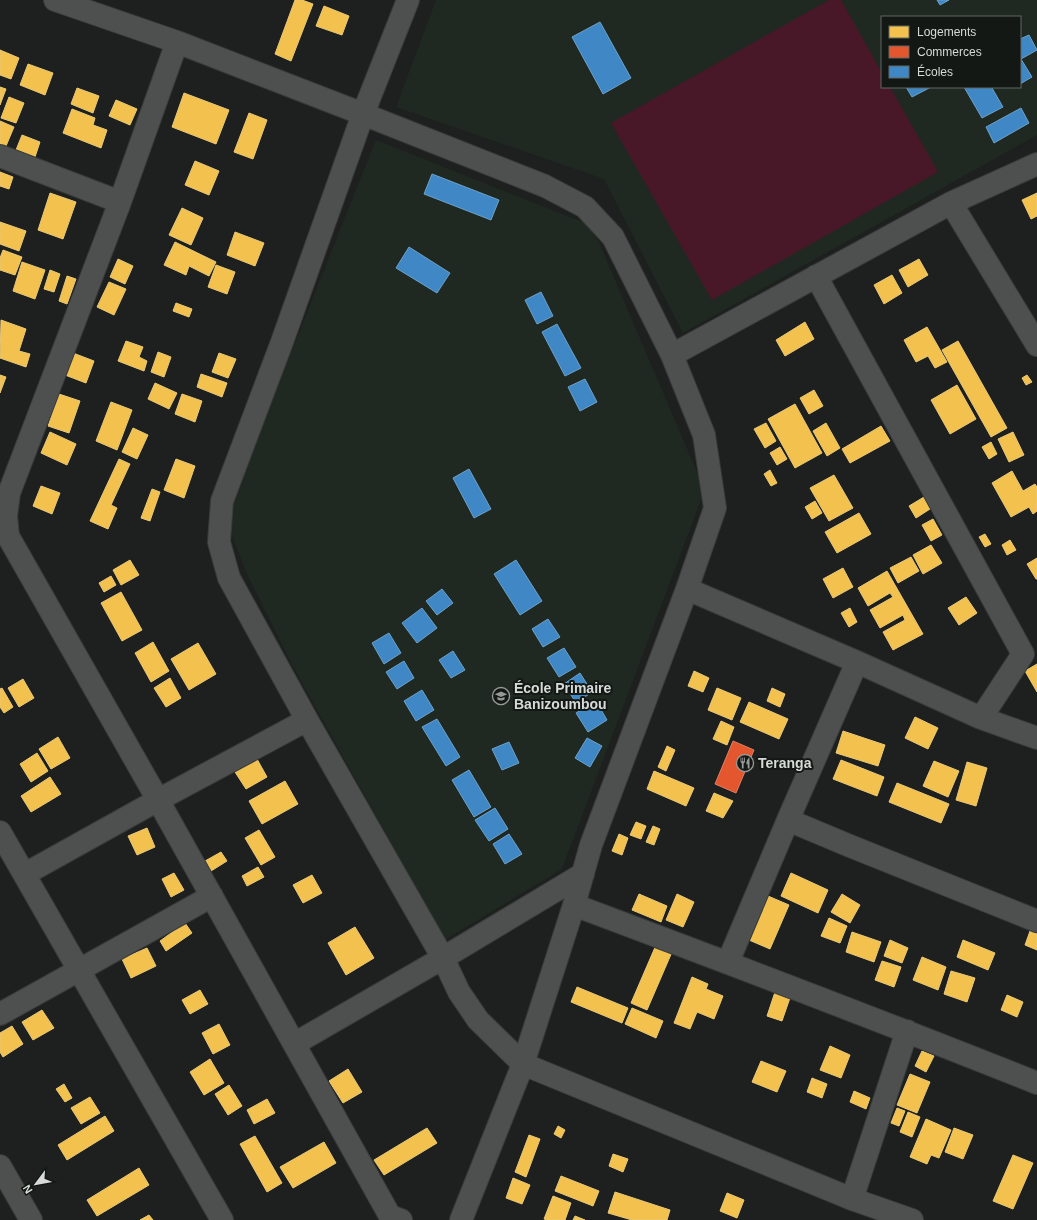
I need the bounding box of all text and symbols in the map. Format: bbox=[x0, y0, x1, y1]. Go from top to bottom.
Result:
legend bbox=[881, 16, 1021, 88]
text: Logements bbox=[917, 25, 976, 39]
text: Commerces bbox=[917, 45, 982, 59]
text: Écoles bbox=[917, 64, 953, 79]
place label: École Primaire Banizoumbou bbox=[514, 680, 611, 712]
school or university icon: École Primaire Banizoumbou bbox=[491, 686, 511, 706]
restaurant icon: Teranga bbox=[735, 753, 755, 773]
place label: Teranga bbox=[758, 755, 812, 771]
north arrow bbox=[16, 1164, 56, 1204]
text: N bbox=[20, 1183, 35, 1196]

